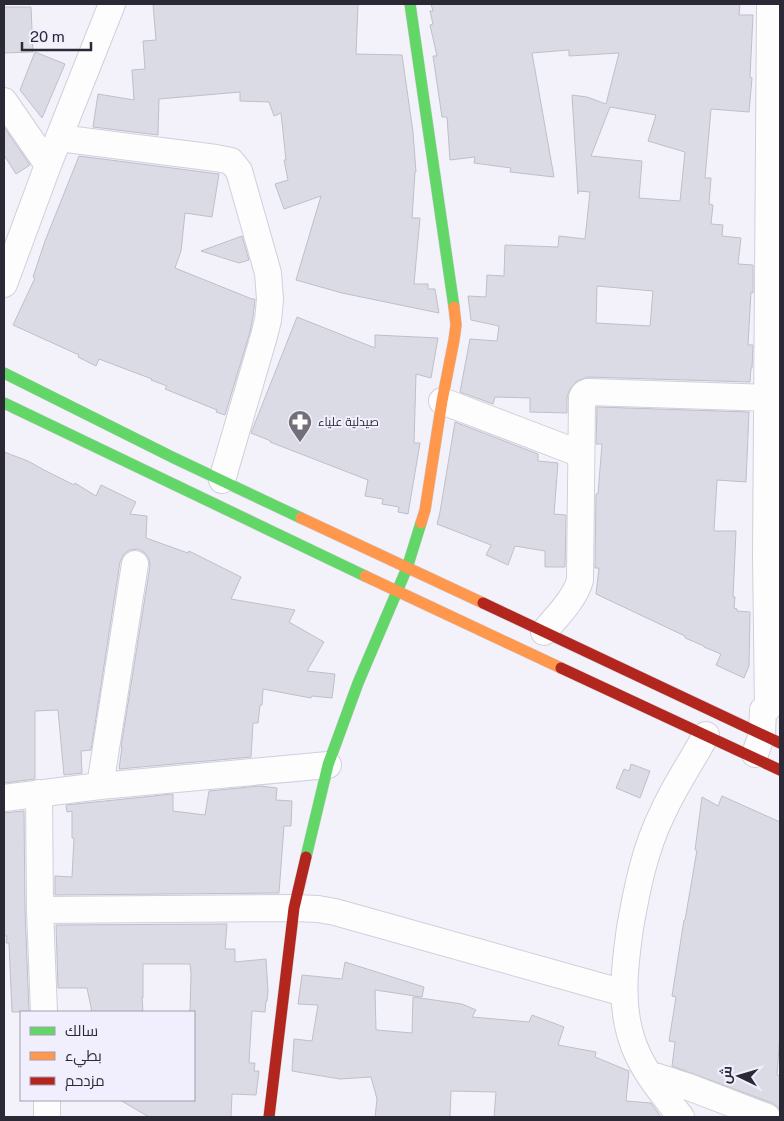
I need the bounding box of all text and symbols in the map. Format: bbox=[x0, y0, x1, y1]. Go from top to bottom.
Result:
scale bar bbox=[22, 20, 91, 52]
text: 20 m bbox=[30, 28, 65, 45]
pharmacy icon: صيدلية علياء bbox=[287, 409, 313, 443]
place label: صيدلية علياء bbox=[318, 415, 379, 429]
legend bbox=[20, 1011, 195, 1101]
text: سالك bbox=[65, 1022, 98, 1039]
text: بطيء bbox=[65, 1047, 102, 1068]
north arrow bbox=[714, 1051, 764, 1101]
text: ش bbox=[717, 1065, 736, 1085]
text: مزدحم bbox=[65, 1072, 105, 1091]

